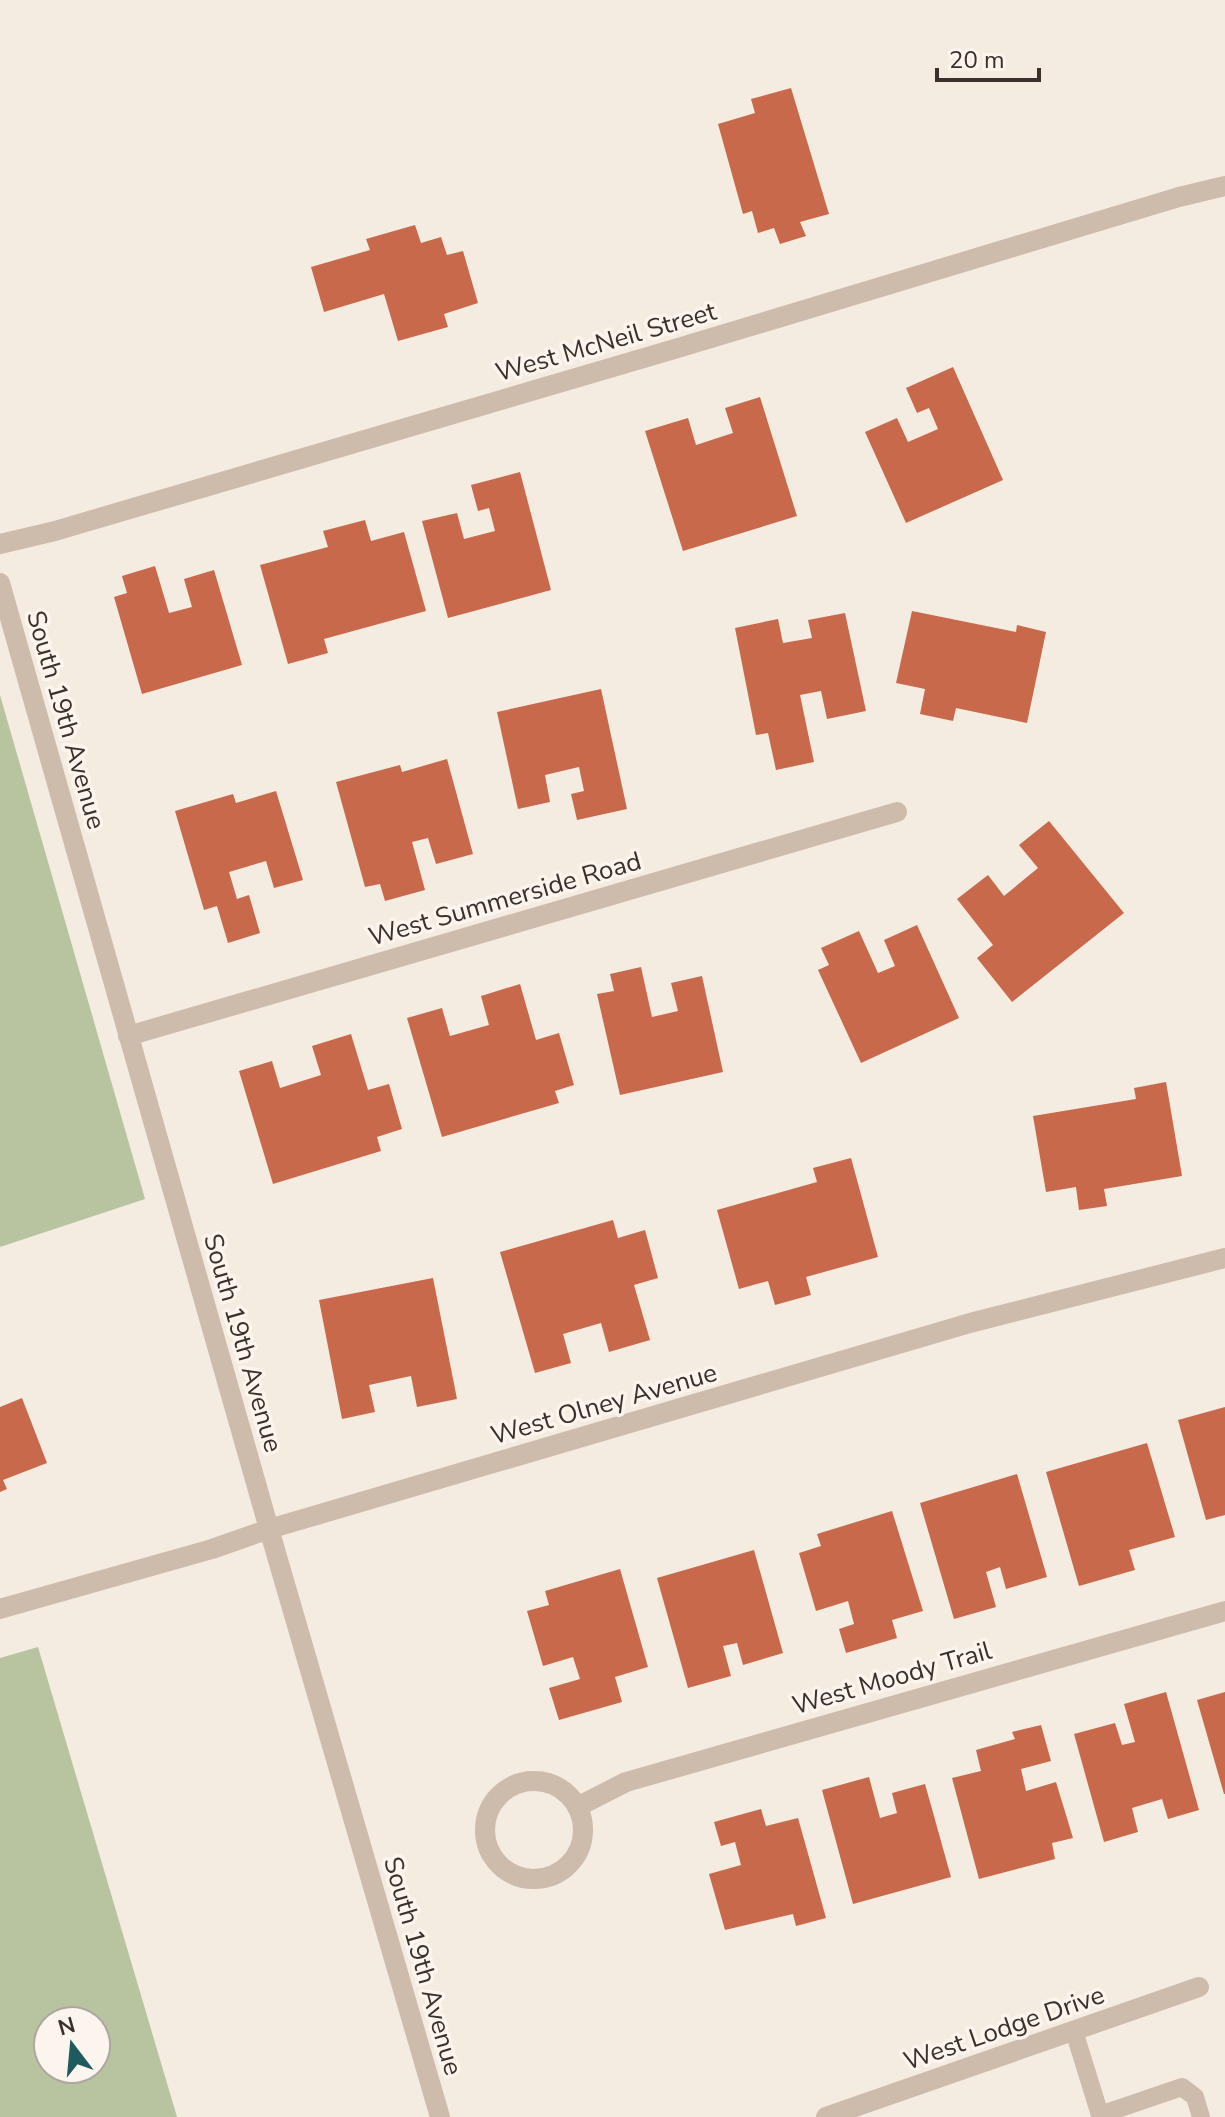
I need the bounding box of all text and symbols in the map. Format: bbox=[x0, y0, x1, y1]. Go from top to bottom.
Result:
scale bar bbox=[937, 32, 1039, 82]
text: 20 m bbox=[949, 44, 1005, 76]
street label: West McNeil Street bbox=[492, 294, 721, 390]
street label: South 19th Avenue bbox=[18, 607, 114, 833]
street label: West Summerside Road bbox=[365, 843, 645, 955]
street label: South 19th Avenue bbox=[195, 1230, 291, 1456]
street label: West Olney Avenue bbox=[487, 1355, 721, 1453]
street label: West Moody Trail bbox=[788, 1633, 996, 1723]
street label: South 19th Avenue bbox=[375, 1853, 471, 2079]
street label: West Lodge Drive bbox=[899, 1977, 1109, 2079]
north arrow bbox=[32, 2005, 112, 2085]
text: N bbox=[55, 2010, 79, 2043]

